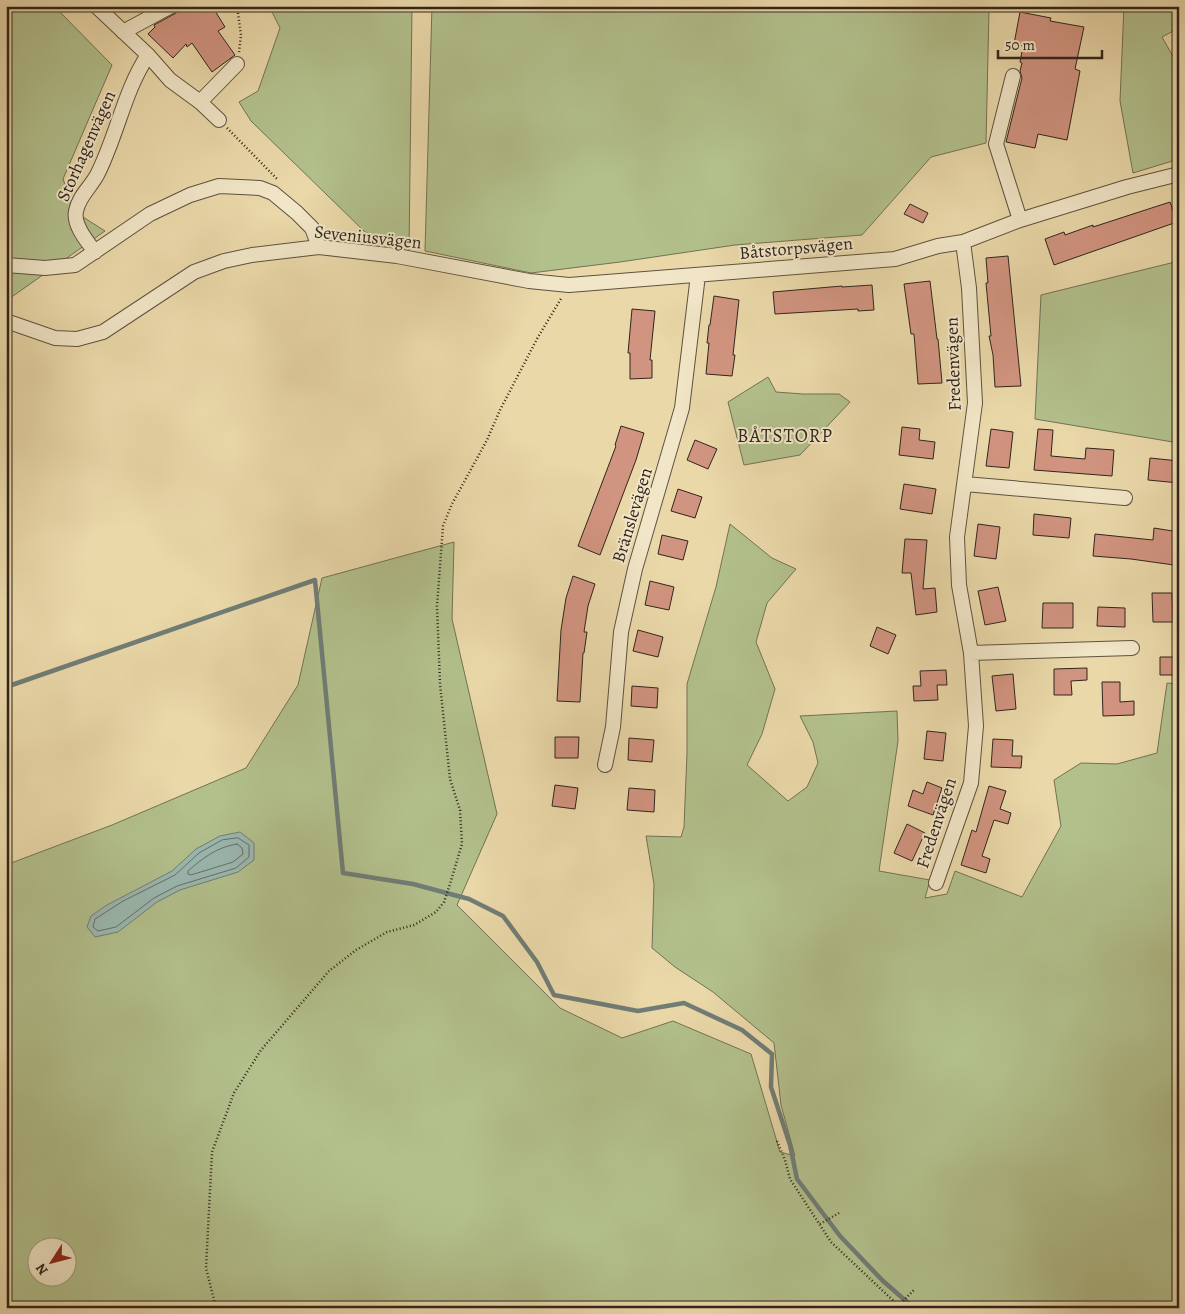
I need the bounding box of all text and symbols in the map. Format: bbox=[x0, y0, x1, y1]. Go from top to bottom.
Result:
scale bar bbox=[998, 28, 1101, 60]
text: 50 m bbox=[1005, 35, 1035, 55]
street label: Storhagenvägen bbox=[51, 87, 121, 205]
street label: Seveniusvägen bbox=[313, 219, 423, 255]
street label: Båtstorpsvägen bbox=[738, 231, 854, 265]
street label: Fredenvägen bbox=[939, 317, 967, 411]
district label: BÅTSTORP bbox=[737, 423, 833, 449]
street label: Bränslevägen bbox=[606, 464, 658, 566]
street label: Fredenvägen bbox=[910, 774, 962, 871]
north arrow bbox=[28, 1236, 78, 1286]
text: N bbox=[31, 1260, 53, 1279]

